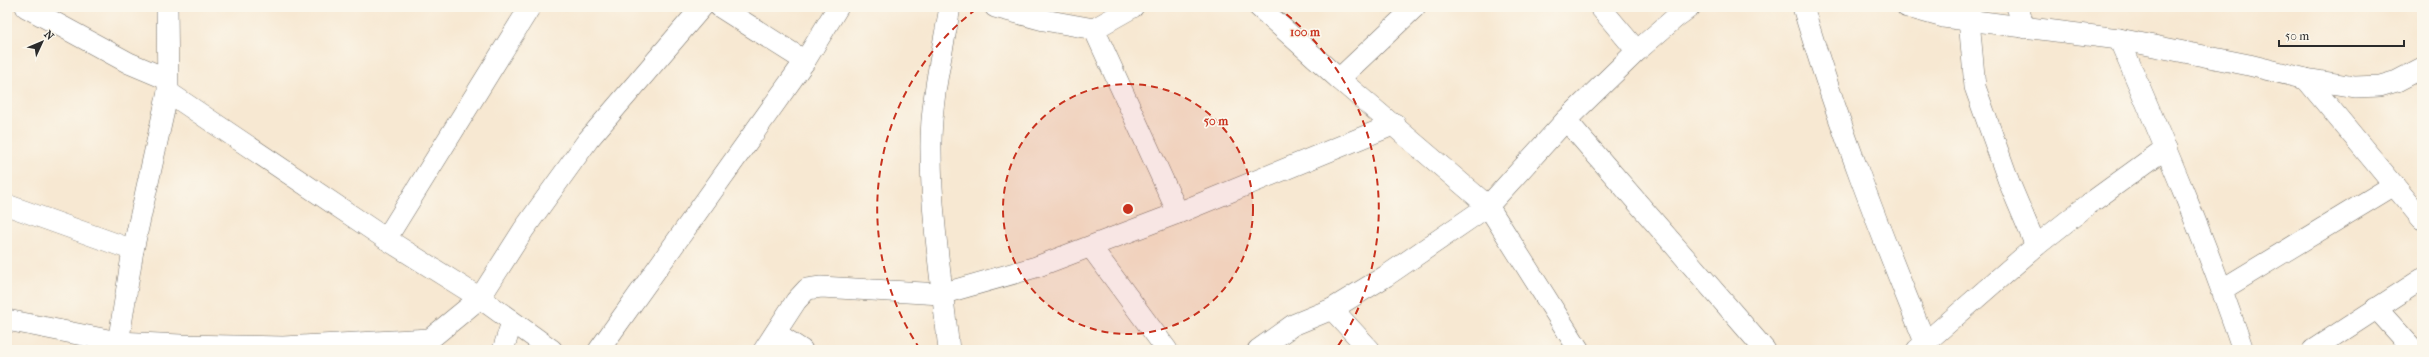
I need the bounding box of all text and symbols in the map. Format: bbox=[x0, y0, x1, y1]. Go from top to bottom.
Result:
north arrow bbox=[22, 22, 62, 62]
scale bar bbox=[2279, 22, 2404, 48]
text: 100 m bbox=[1290, 25, 1321, 39]
text: N bbox=[41, 28, 57, 43]
text: 50 m bbox=[2285, 29, 2309, 43]
text: 50 m bbox=[1204, 114, 1229, 128]
centre of rings bbox=[1121, 202, 1135, 216]

